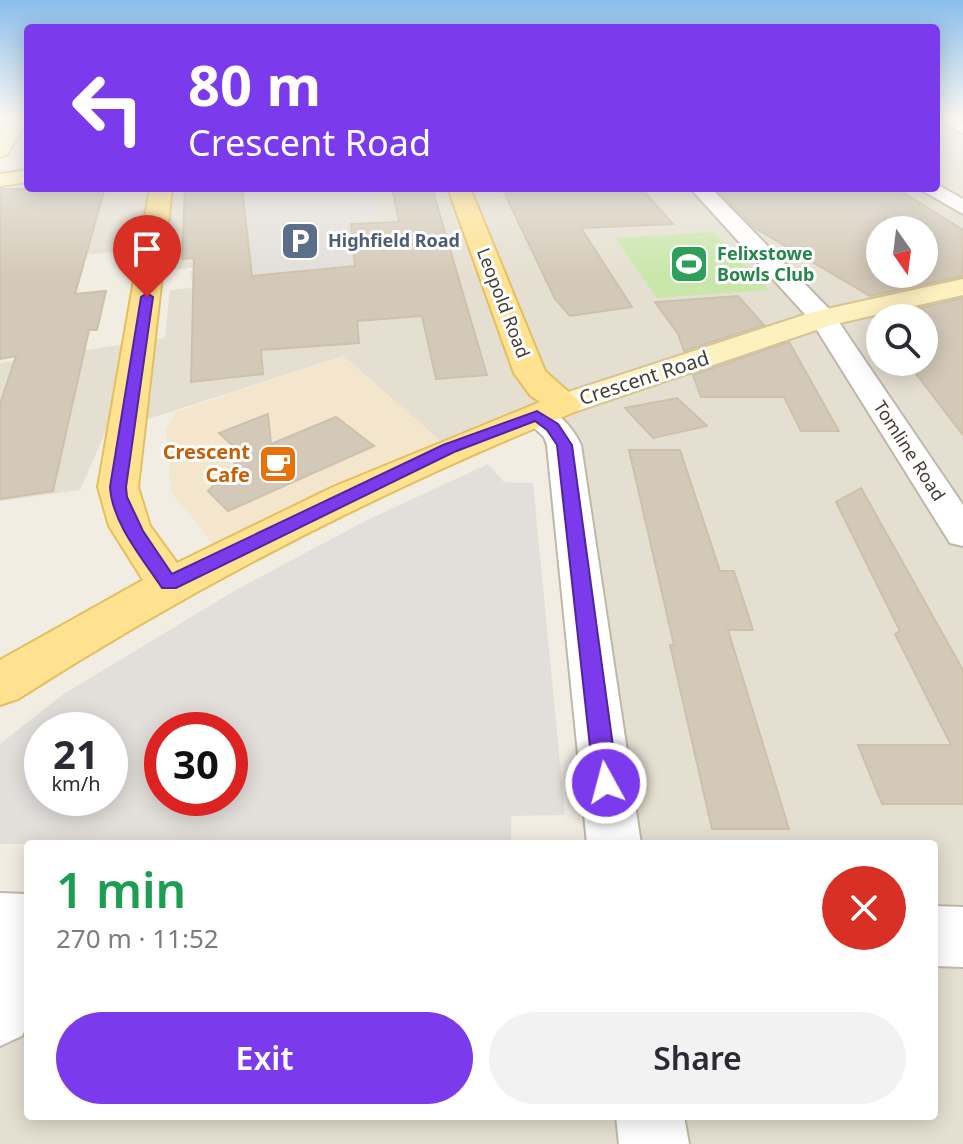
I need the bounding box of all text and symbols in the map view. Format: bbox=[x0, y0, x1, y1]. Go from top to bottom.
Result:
text: 80 m bbox=[188, 46, 321, 122]
icon: left bbox=[56, 56, 160, 160]
text: Crescent Road bbox=[188, 118, 431, 167]
pin bbox=[113, 215, 181, 297]
north arrow bbox=[866, 216, 938, 288]
map controls bbox=[866, 216, 938, 376]
parking icon: Highfield Road bbox=[279, 220, 321, 262]
icon: arrive bbox=[125, 227, 169, 271]
place label: Highfield Road bbox=[328, 228, 460, 252]
place label: Felixstowe Bowls Club bbox=[717, 241, 814, 286]
sports icon: Felixstowe Bowls Club bbox=[668, 243, 710, 285]
street label: Leopold Road bbox=[472, 244, 536, 361]
button: search bbox=[866, 304, 938, 376]
street label: Crescent Road bbox=[575, 344, 712, 411]
street label: Tomline Road bbox=[868, 396, 951, 505]
place label: Crescent Cafe bbox=[163, 438, 250, 488]
cafe icon: Crescent Cafe bbox=[257, 443, 299, 485]
speed limit sign: 30 bbox=[144, 712, 248, 816]
text: 21 bbox=[53, 726, 99, 781]
position arrow bbox=[564, 741, 648, 825]
text: km/h bbox=[51, 770, 101, 797]
text: 1 min bbox=[56, 857, 186, 922]
button: close bbox=[822, 866, 906, 950]
text: 270 m · 11:52 bbox=[56, 920, 219, 956]
button: Exit bbox=[56, 1012, 473, 1104]
button: Share bbox=[489, 1012, 906, 1104]

